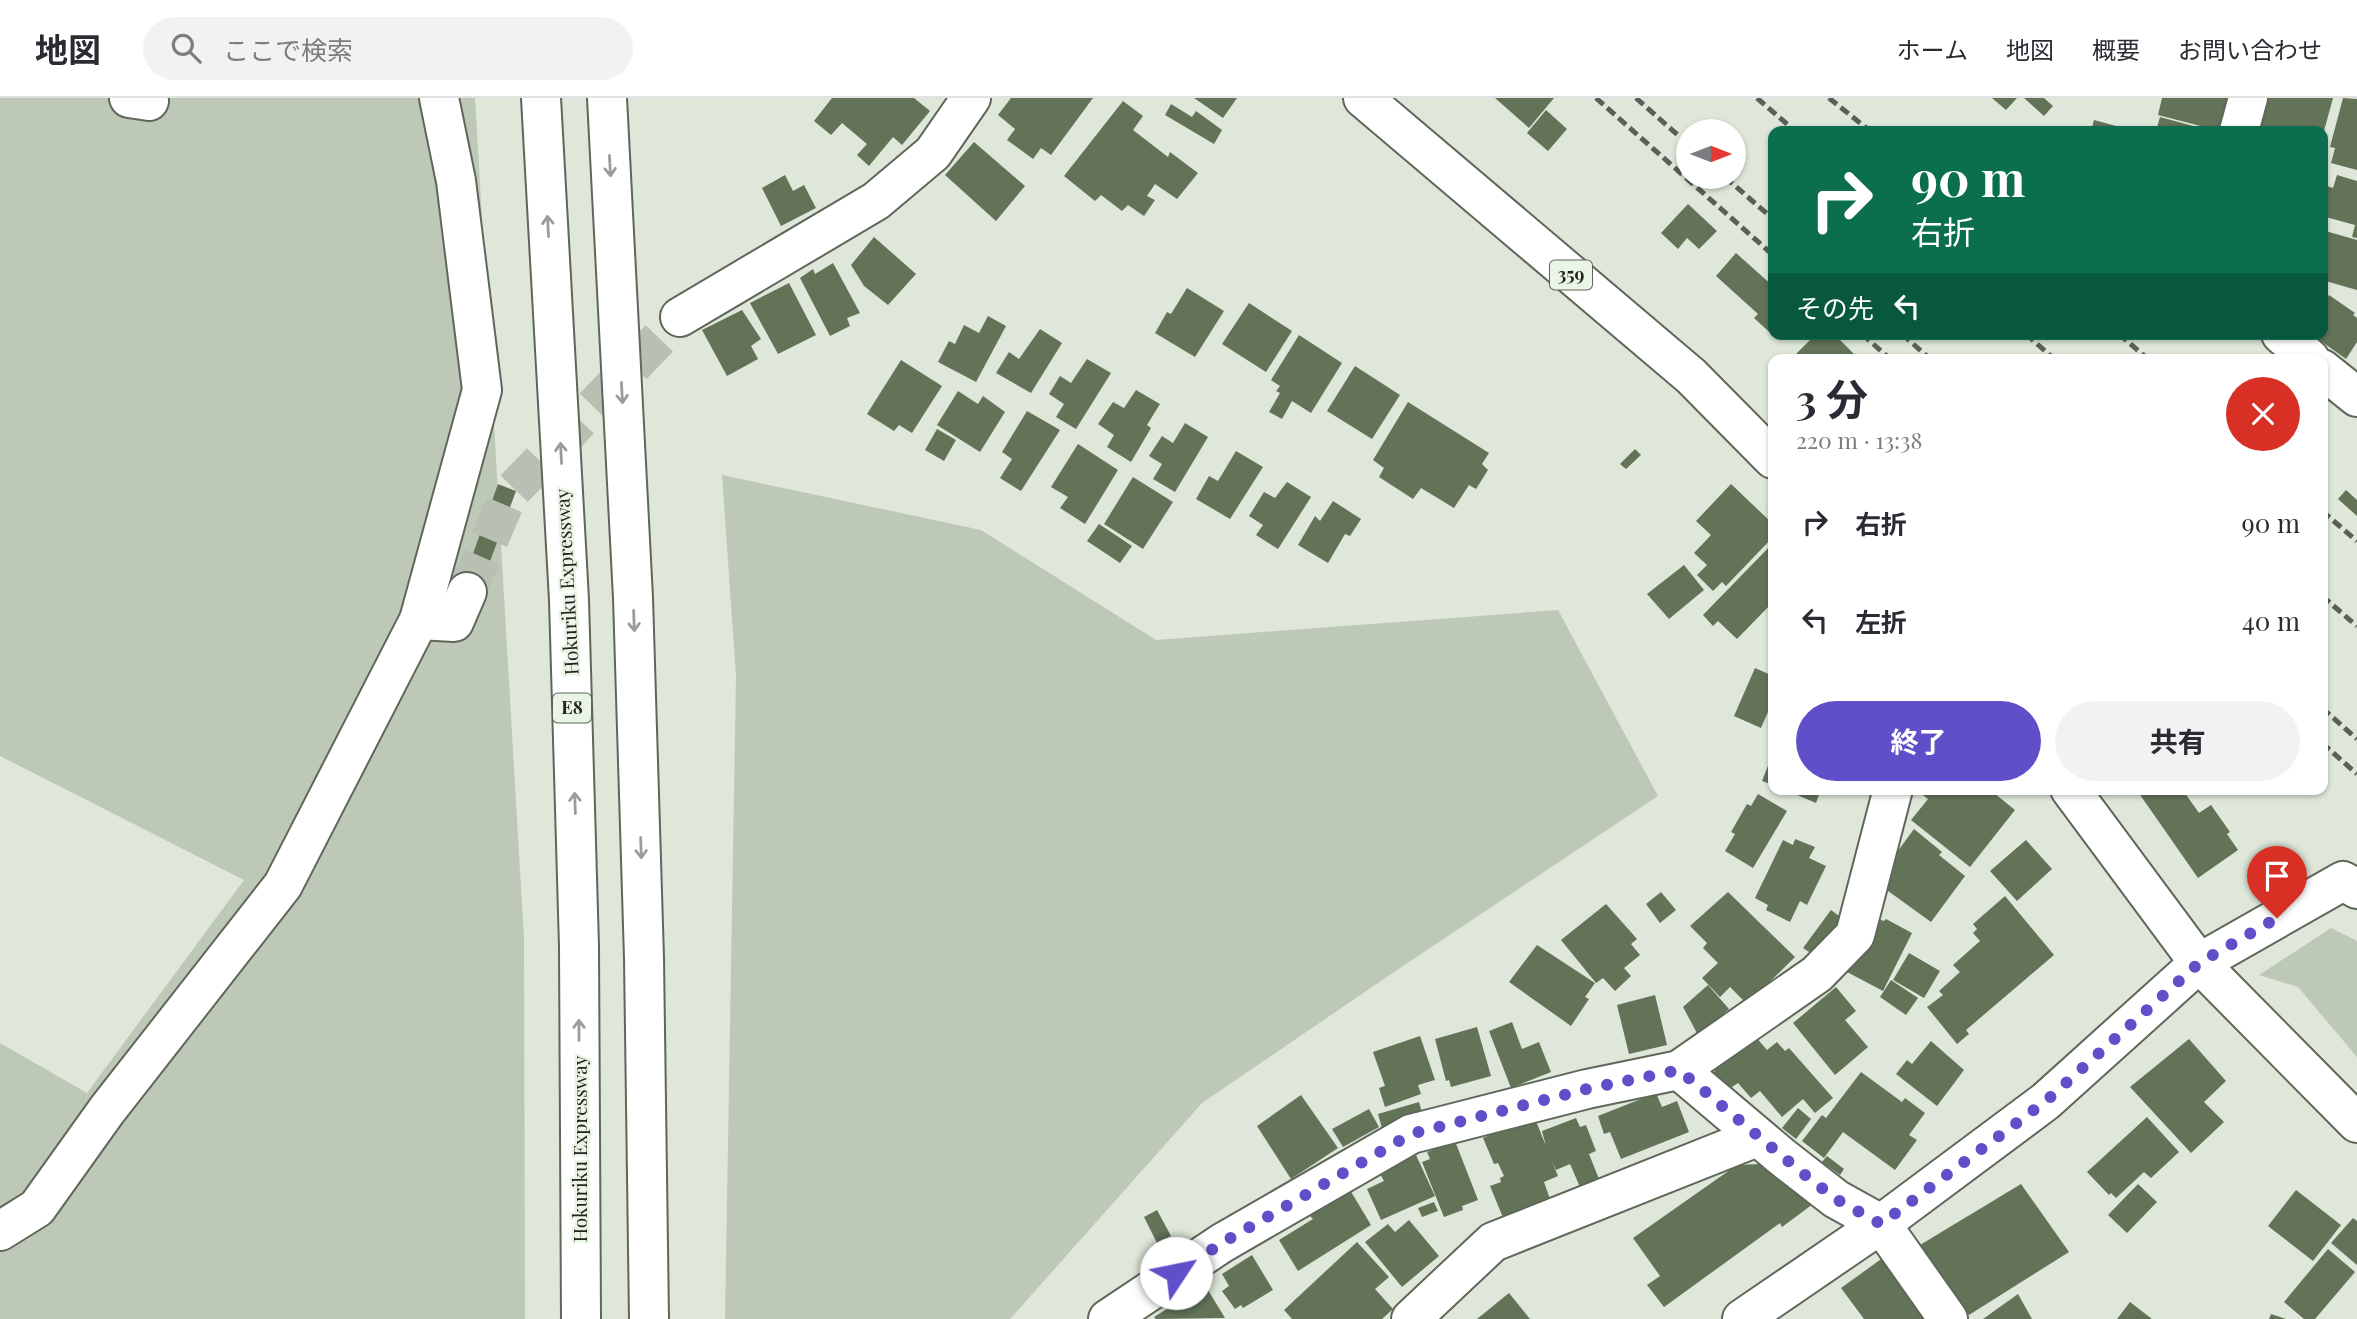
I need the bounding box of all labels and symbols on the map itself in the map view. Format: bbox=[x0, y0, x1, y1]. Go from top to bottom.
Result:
north arrow bbox=[1676, 119, 1746, 189]
one-way arrow bbox=[604, 154, 617, 177]
one-way arrow bbox=[542, 215, 555, 238]
road number: 359 bbox=[1550, 260, 1592, 290]
one-way arrow bbox=[616, 382, 629, 405]
one-way arrow bbox=[554, 442, 567, 465]
street label: Hokuriku Expressway bbox=[548, 488, 584, 676]
one-way arrow bbox=[627, 609, 640, 632]
road number: E8 bbox=[553, 694, 591, 722]
one-way arrow bbox=[568, 792, 582, 815]
one-way arrow bbox=[634, 836, 647, 859]
pin bbox=[2247, 846, 2307, 918]
one-way arrow bbox=[573, 1019, 586, 1042]
street label: Hokuriku Expressway bbox=[566, 1055, 592, 1242]
position arrow bbox=[1139, 1236, 1213, 1310]

